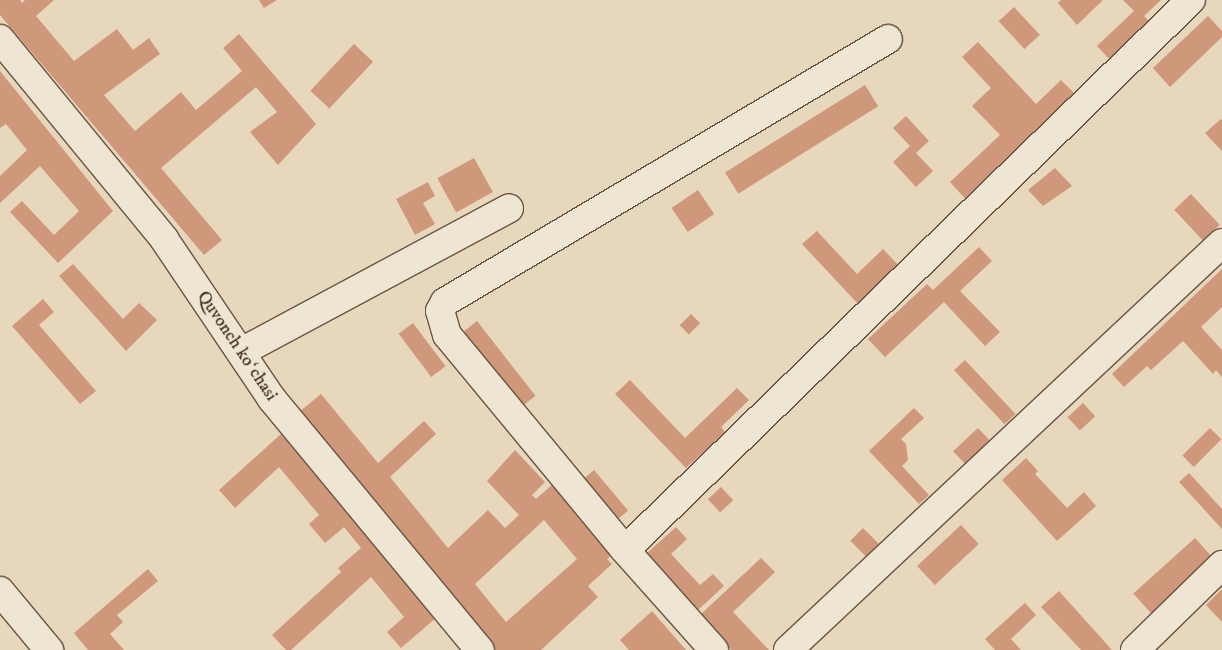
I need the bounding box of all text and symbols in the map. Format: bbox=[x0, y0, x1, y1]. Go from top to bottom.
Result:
street label: Quvonch koʻchasi bbox=[192, 287, 282, 405]

